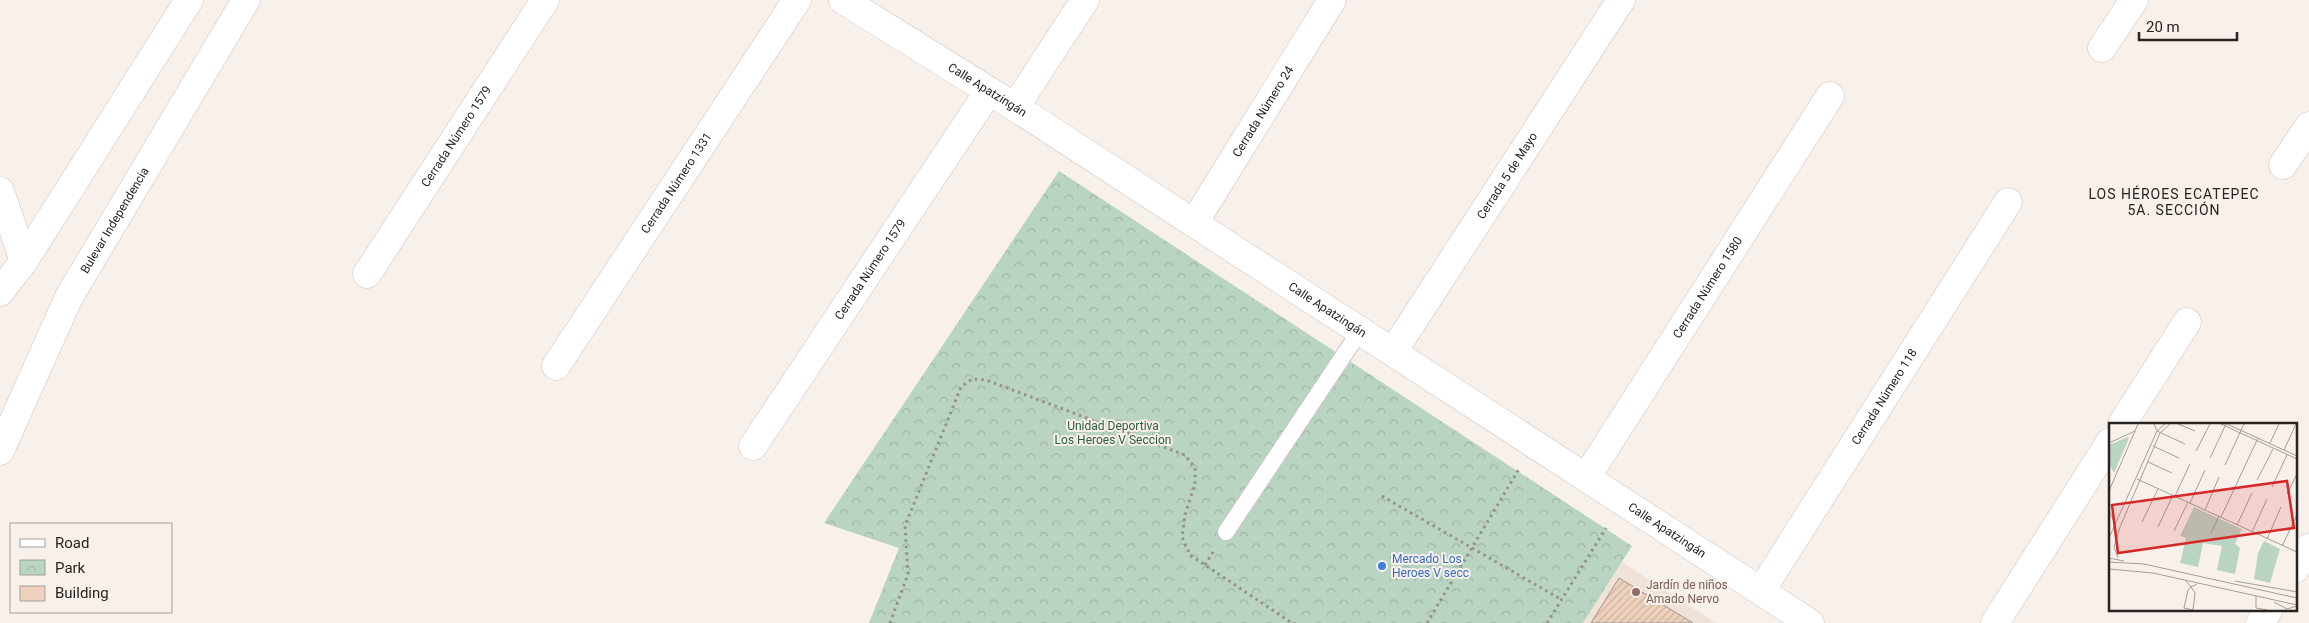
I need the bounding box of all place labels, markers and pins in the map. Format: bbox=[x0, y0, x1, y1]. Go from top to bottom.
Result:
place label: Mercado Los Heroes V secc bbox=[1392, 552, 1469, 580]
marker: Mercado Los Heroes V secc bbox=[1376, 560, 1388, 572]
place label: Jardín de niños Amado Nervo bbox=[1646, 578, 1728, 606]
marker: Jardín de niños Amado Nervo bbox=[1630, 586, 1642, 598]

